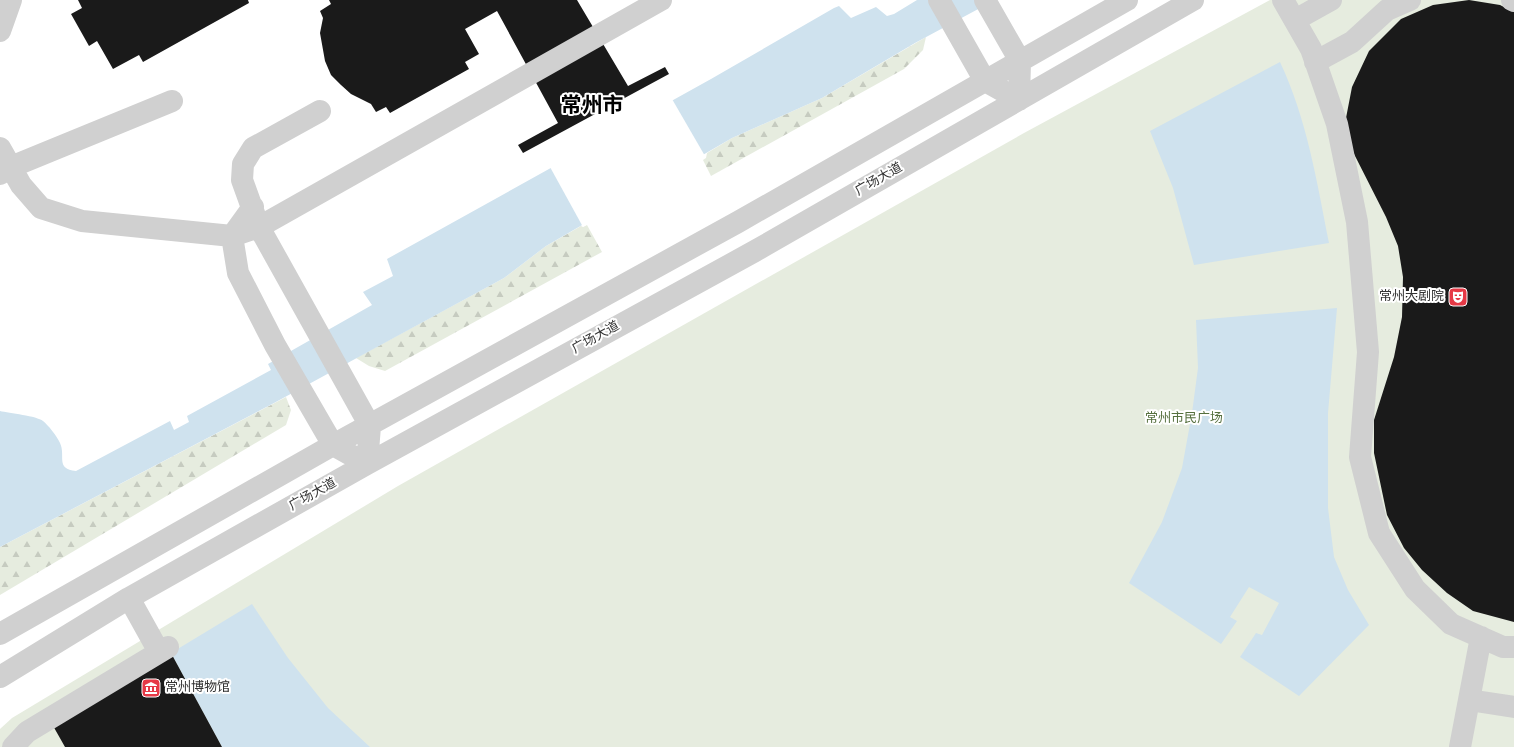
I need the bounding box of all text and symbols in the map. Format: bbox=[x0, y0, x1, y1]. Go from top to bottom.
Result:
district label: 常州市 bbox=[561, 93, 624, 120]
street label: 广场大道 bbox=[852, 160, 906, 200]
theatre icon: 常州大剧院 bbox=[1447, 286, 1469, 308]
place label: 常州大剧院 bbox=[1379, 288, 1444, 305]
street label: 广场大道 bbox=[569, 318, 623, 358]
park label: 常州市民广场 bbox=[1145, 410, 1223, 427]
street label: 广场大道 bbox=[286, 475, 340, 515]
museum icon: 常州博物馆 bbox=[140, 677, 162, 699]
place label: 常州博物馆 bbox=[165, 679, 230, 696]

